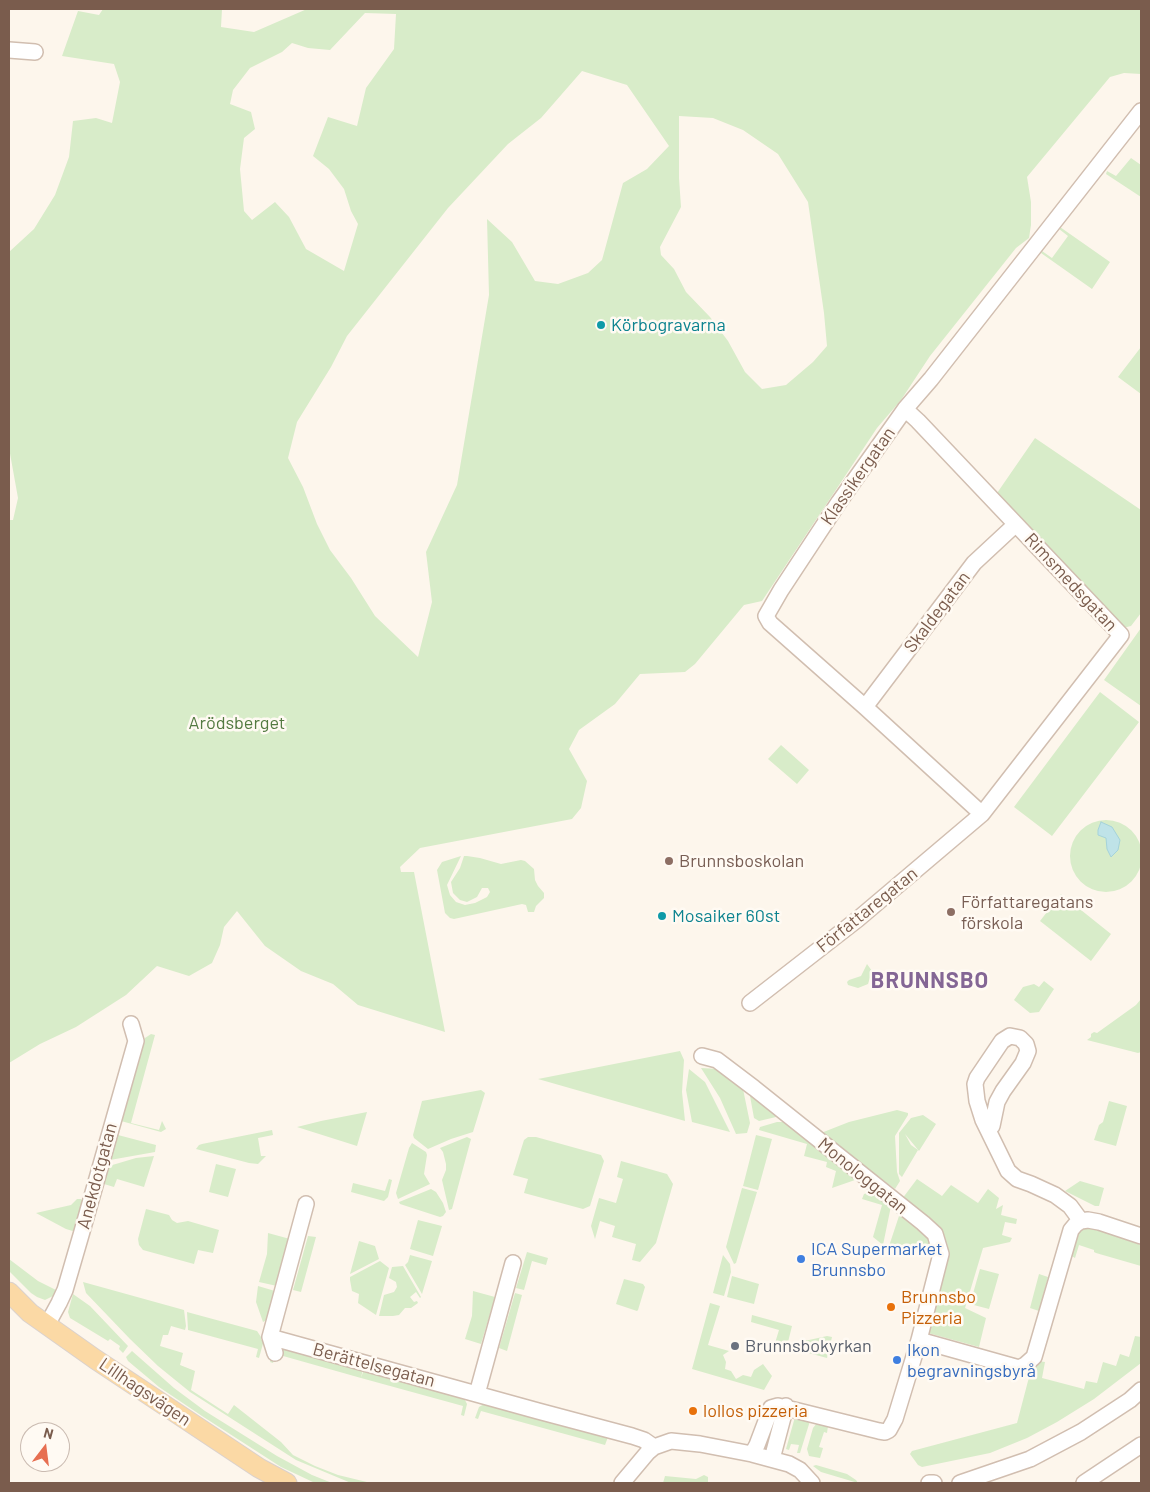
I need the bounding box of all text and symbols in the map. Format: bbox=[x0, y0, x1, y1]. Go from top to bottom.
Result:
place label: Körbogravarna bbox=[611, 314, 726, 336]
marker: Körbogravarna bbox=[595, 319, 607, 331]
street label: Klassikergatan bbox=[816, 423, 900, 529]
street label: Rimsmedsgatan bbox=[1020, 528, 1122, 636]
street label: Skaldegatan bbox=[899, 567, 975, 657]
park label: Arödsberget bbox=[189, 712, 285, 734]
place label: Brunnsboskolan bbox=[679, 850, 804, 872]
marker: Brunnsboskolan bbox=[663, 855, 675, 867]
street label: Författaregatan bbox=[812, 863, 922, 957]
place label: Författaregatans förskola bbox=[961, 891, 1093, 934]
place label: Mosaiker 60st bbox=[672, 905, 780, 927]
marker: Författaregatans förskola bbox=[945, 906, 957, 918]
marker: Mosaiker 60st bbox=[656, 910, 668, 922]
district label: BRUNNSBO bbox=[870, 968, 990, 994]
street label: Anekdotgatan bbox=[72, 1121, 122, 1231]
street label: Monologgatan bbox=[814, 1133, 912, 1219]
place label: ICA Supermarket Brunnsbo bbox=[811, 1238, 943, 1280]
marker: ICA Supermarket Brunnsbo bbox=[795, 1253, 807, 1265]
place label: Brunnsbo Pizzeria bbox=[901, 1286, 976, 1328]
marker: Brunnsbo Pizzeria bbox=[885, 1301, 897, 1313]
place label: Brunnsbokyrkan bbox=[745, 1335, 872, 1357]
street label: Berättelsegatan bbox=[311, 1338, 437, 1392]
place label: Ikon begravningsbyrå bbox=[907, 1339, 1036, 1382]
marker: Brunnsbokyrkan bbox=[729, 1340, 741, 1352]
street label: Lillhagsvägen bbox=[95, 1353, 195, 1431]
marker: Ikon begravningsbyrå bbox=[891, 1354, 903, 1366]
place label: lollos pizzeria bbox=[703, 1400, 808, 1422]
marker: lollos pizzeria bbox=[687, 1405, 699, 1417]
north arrow bbox=[20, 1422, 70, 1472]
text: N bbox=[42, 1424, 55, 1442]

